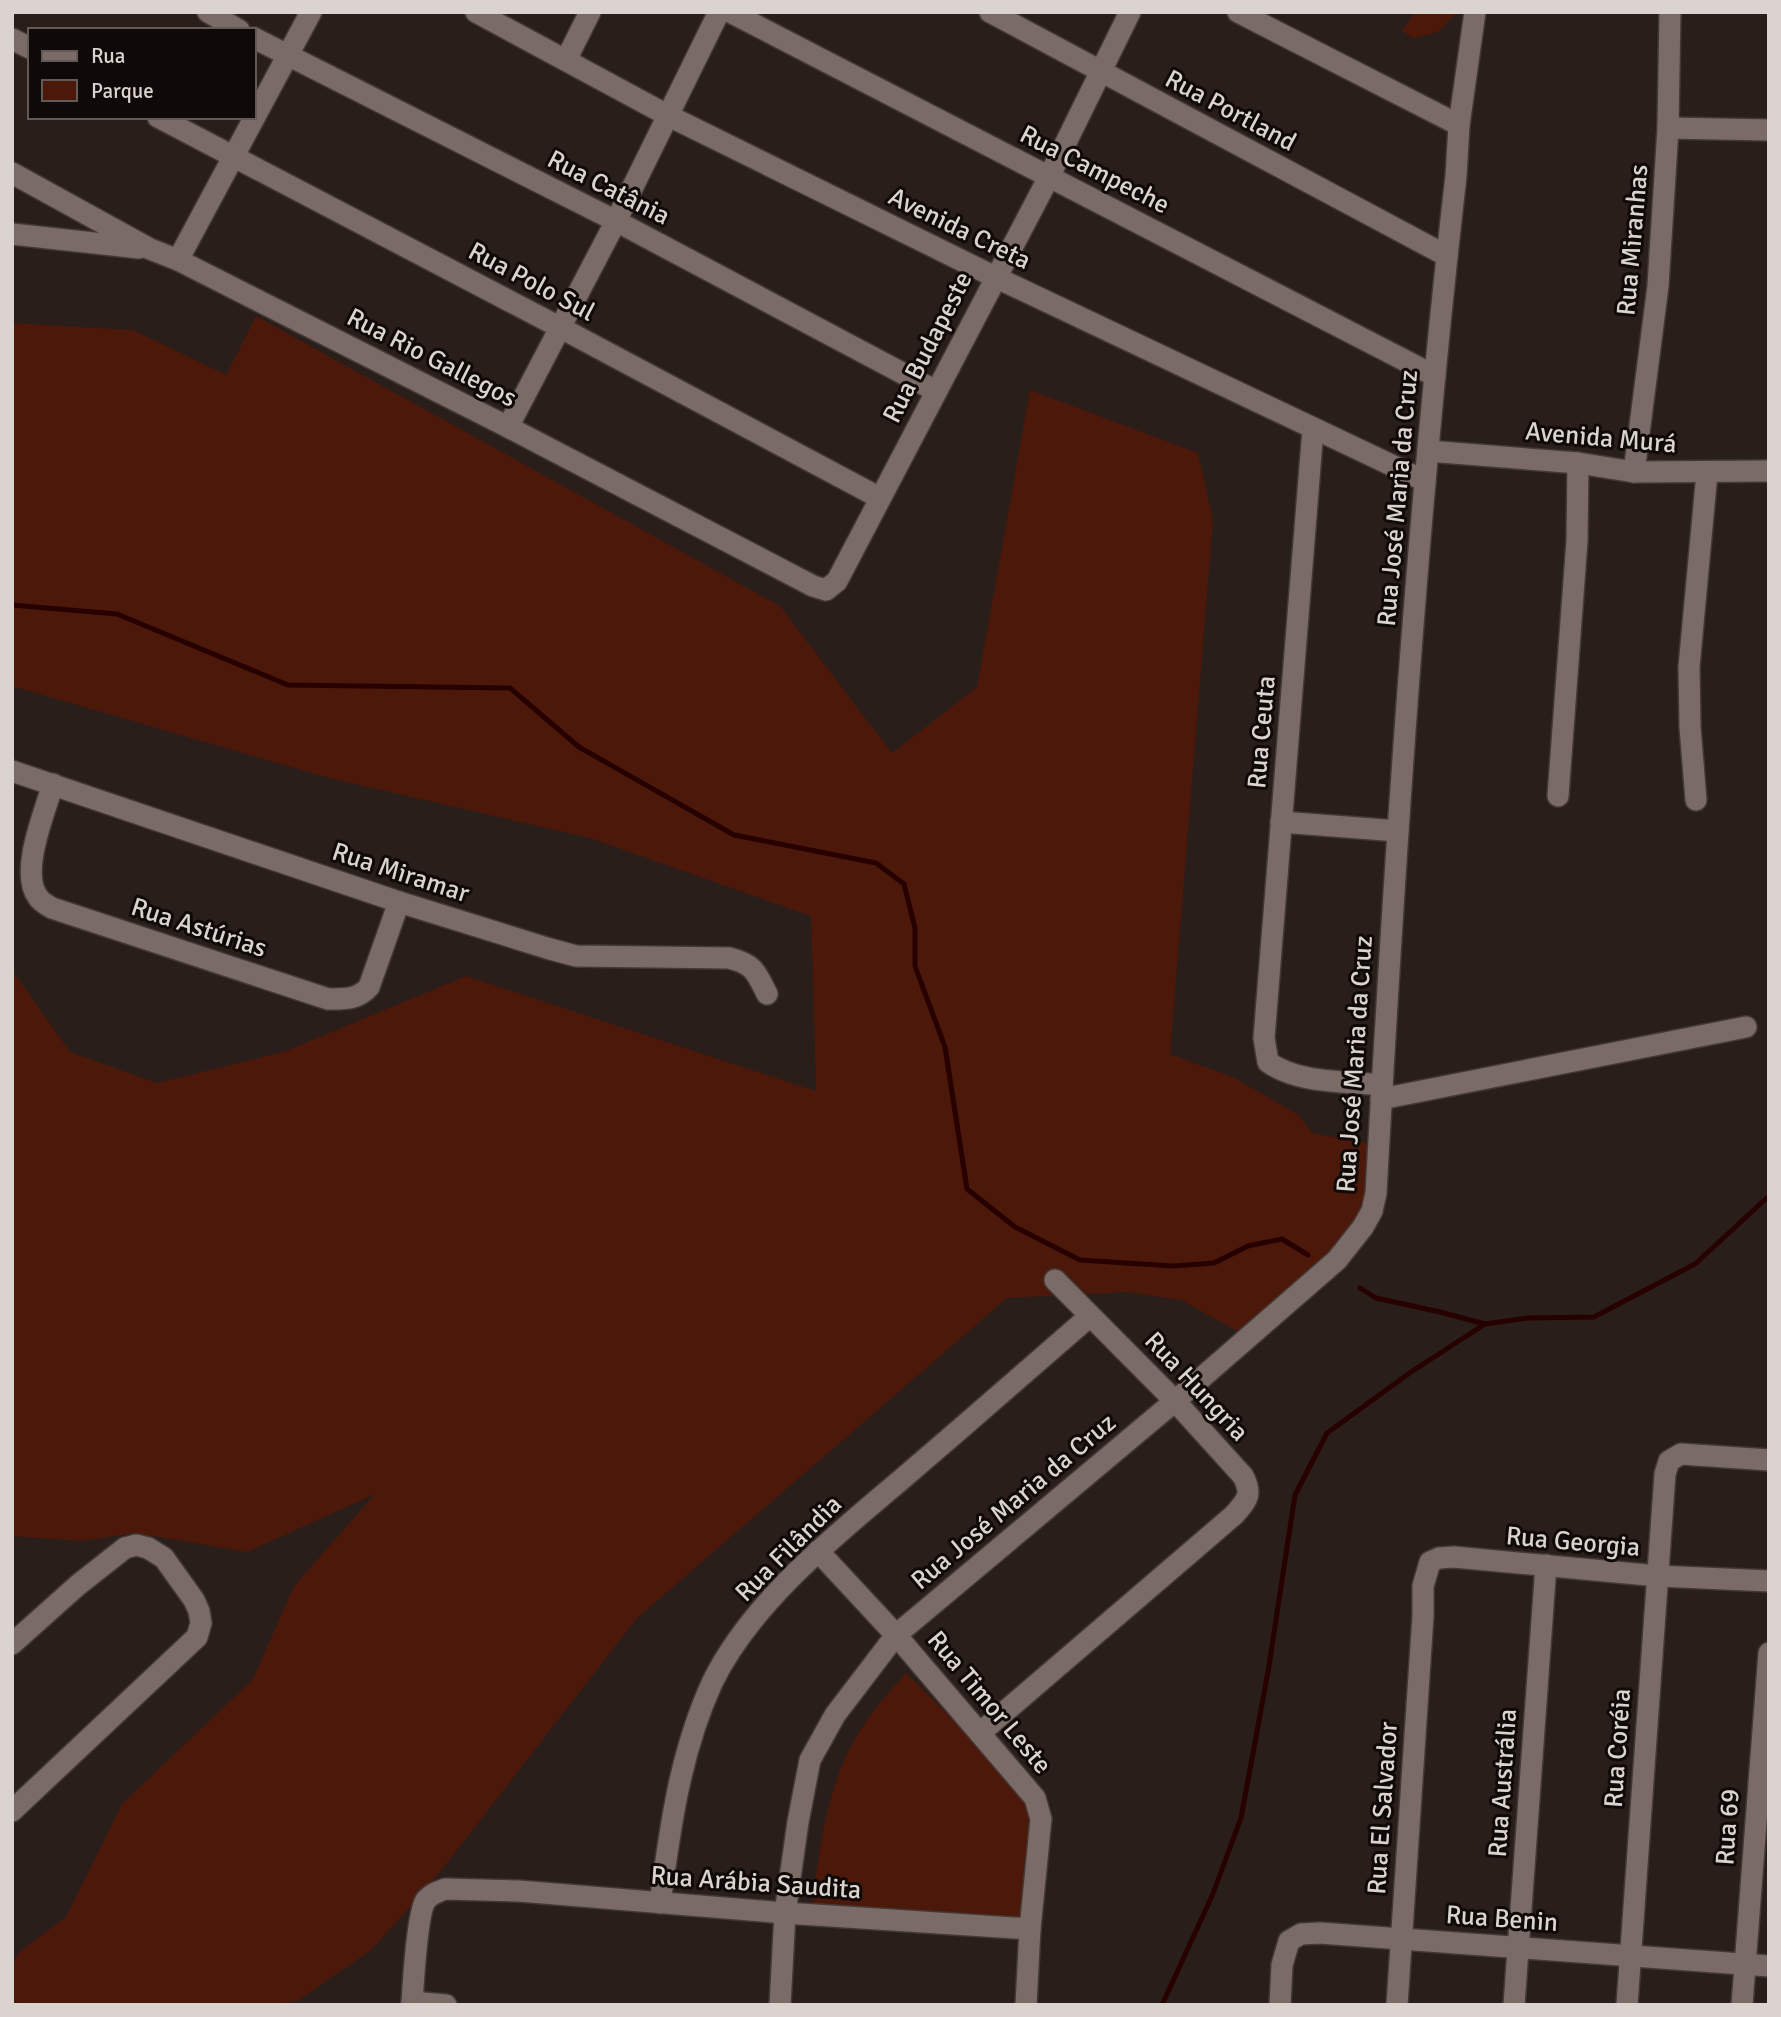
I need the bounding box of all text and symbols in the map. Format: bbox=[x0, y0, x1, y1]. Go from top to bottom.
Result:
legend bbox=[28, 28, 256, 119]
text: Rua bbox=[91, 43, 125, 69]
street label: Rua Portland bbox=[1160, 63, 1302, 159]
text: Parque bbox=[91, 78, 154, 104]
street label: Rua Campeche bbox=[1014, 118, 1175, 221]
street label: Rua Catânia bbox=[542, 143, 675, 232]
street label: Rua Miranhas bbox=[1610, 163, 1656, 317]
street label: Avenida Creta bbox=[883, 181, 1036, 277]
street label: Rua Polo Sul bbox=[463, 235, 600, 329]
street label: Rua Budapeste bbox=[876, 267, 980, 428]
street label: Rua Rio Gallegos bbox=[341, 301, 522, 414]
street label: Rua José Maria da Cruz bbox=[1371, 368, 1425, 628]
street label: Avenida Murá bbox=[1524, 415, 1678, 461]
street label: Rua Ceuta bbox=[1241, 674, 1283, 790]
street label: Rua Miramar bbox=[328, 836, 474, 910]
street label: Rua Astúrias bbox=[127, 891, 270, 965]
street label: Rua José Maria da Cruz bbox=[1330, 935, 1380, 1194]
street label: Rua Hungria bbox=[1137, 1325, 1255, 1448]
street label: Rua José Maria da Cruz bbox=[905, 1407, 1123, 1597]
street label: Rua Filândia bbox=[729, 1489, 849, 1609]
street label: Rua Georgia bbox=[1504, 1520, 1641, 1564]
street label: Rua Timor Leste bbox=[920, 1625, 1058, 1781]
street label: Rua Coréia bbox=[1598, 1687, 1638, 1809]
street label: Rua Austrália bbox=[1482, 1708, 1524, 1858]
street label: Rua El Salvador bbox=[1361, 1720, 1405, 1895]
street label: Rua 69 bbox=[1709, 1788, 1747, 1866]
street label: Rua Arábia Saudita bbox=[650, 1860, 862, 1906]
street label: Rua Benin bbox=[1445, 1899, 1559, 1939]

